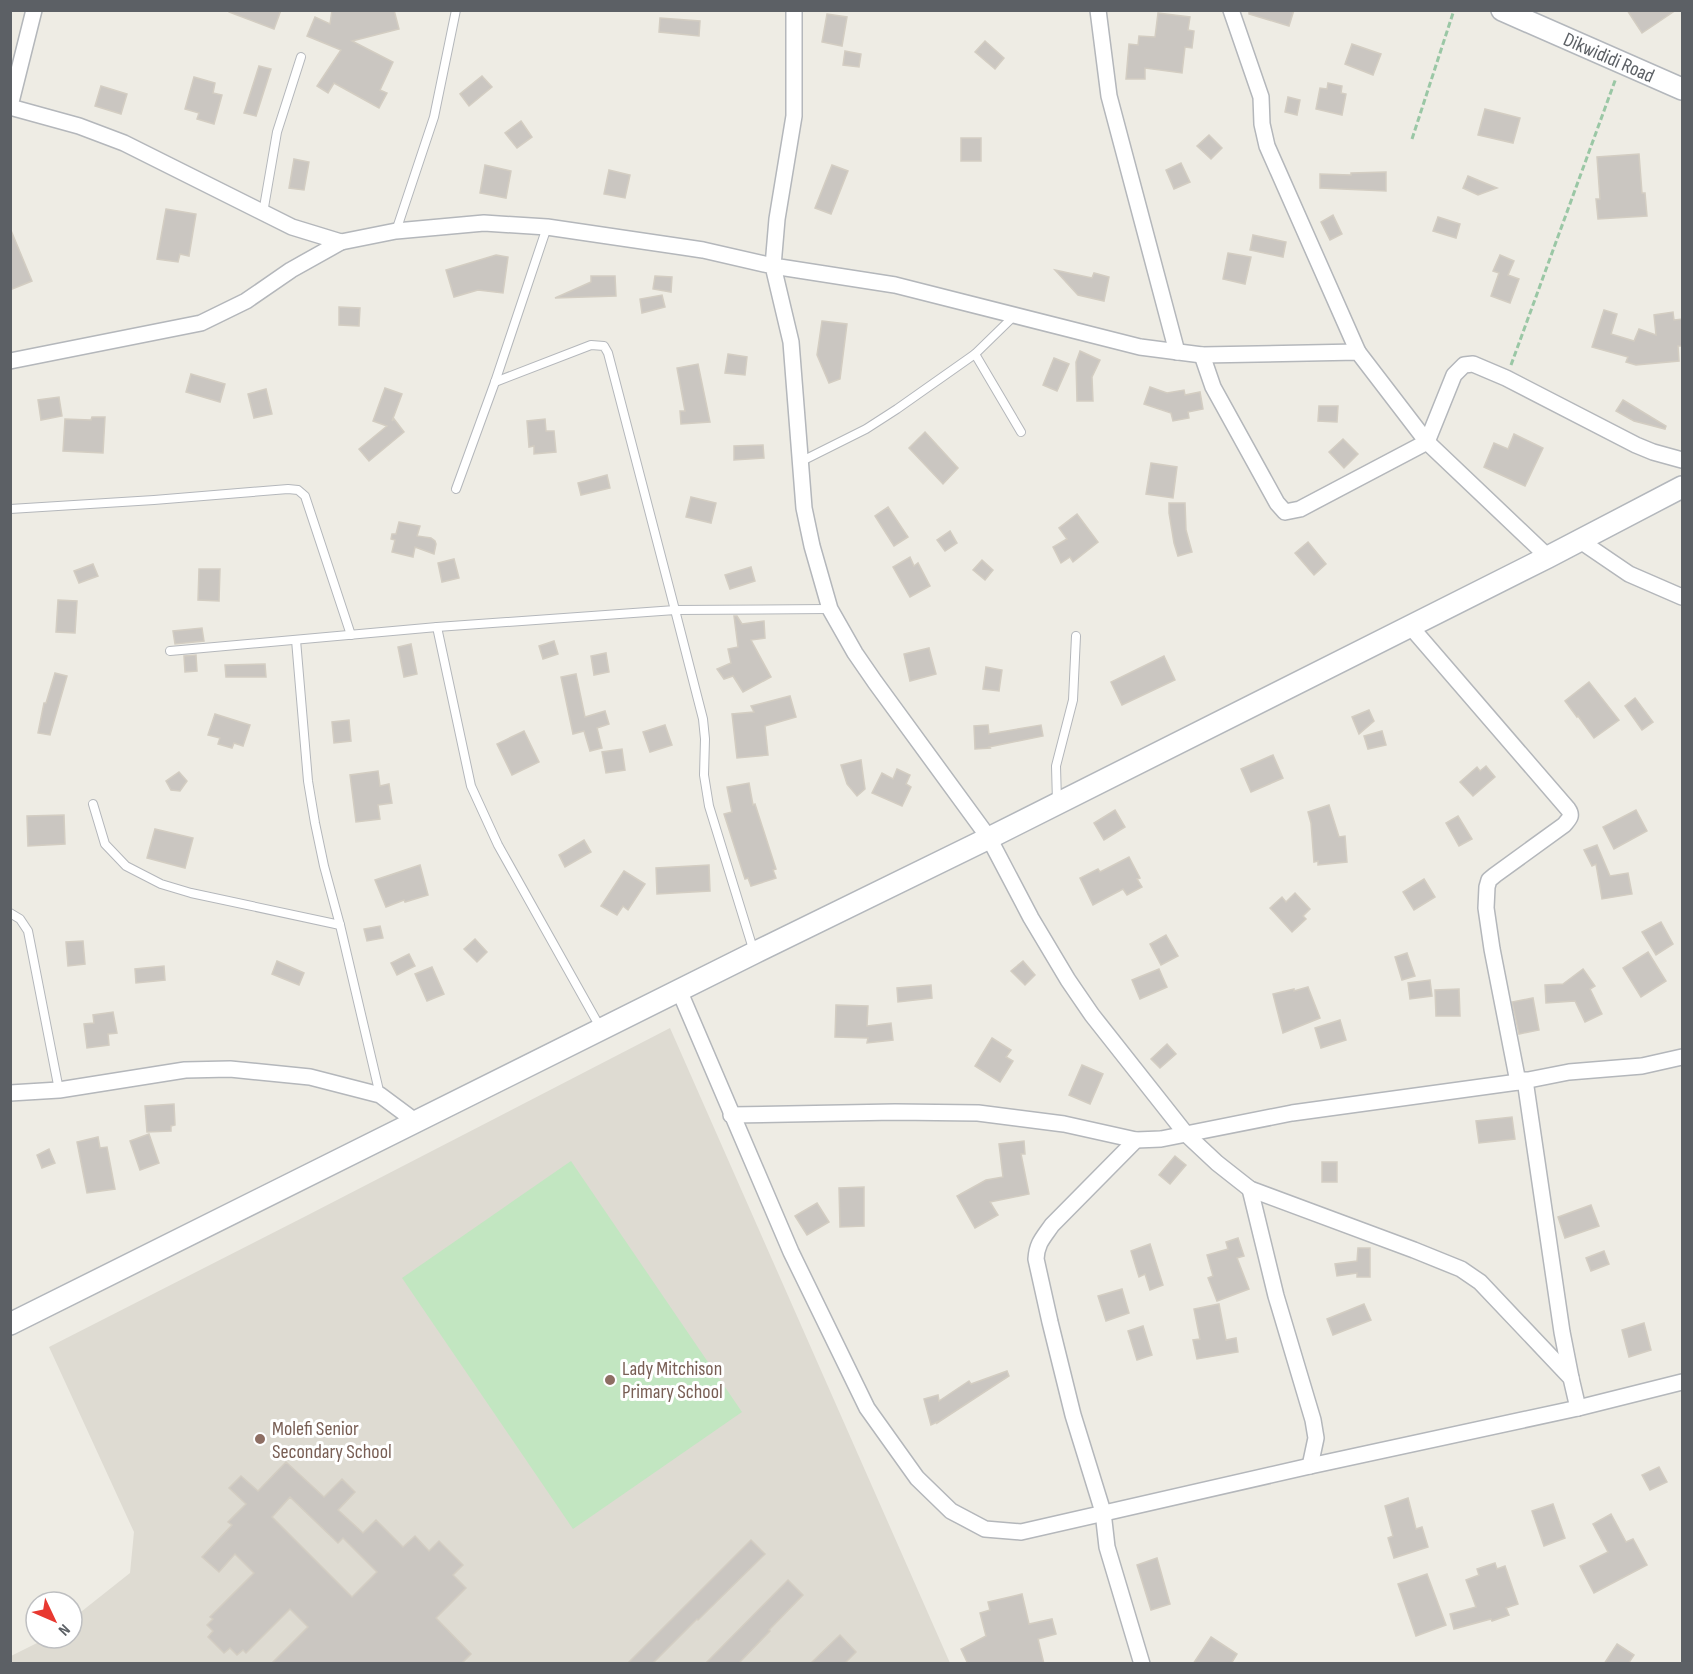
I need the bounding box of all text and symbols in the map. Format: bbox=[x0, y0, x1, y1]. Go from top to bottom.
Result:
street label: Dikwididi Road bbox=[1560, 27, 1658, 88]
place label: Lady Mitchison Primary School bbox=[622, 1357, 723, 1404]
marker: Lady Mitchison Primary School bbox=[603, 1373, 617, 1387]
place label: Molefi Senior Secondary School bbox=[272, 1417, 392, 1464]
marker: Molefi Senior Secondary School bbox=[253, 1432, 267, 1446]
north arrow bbox=[24, 1590, 84, 1650]
text: N bbox=[54, 1620, 74, 1639]

